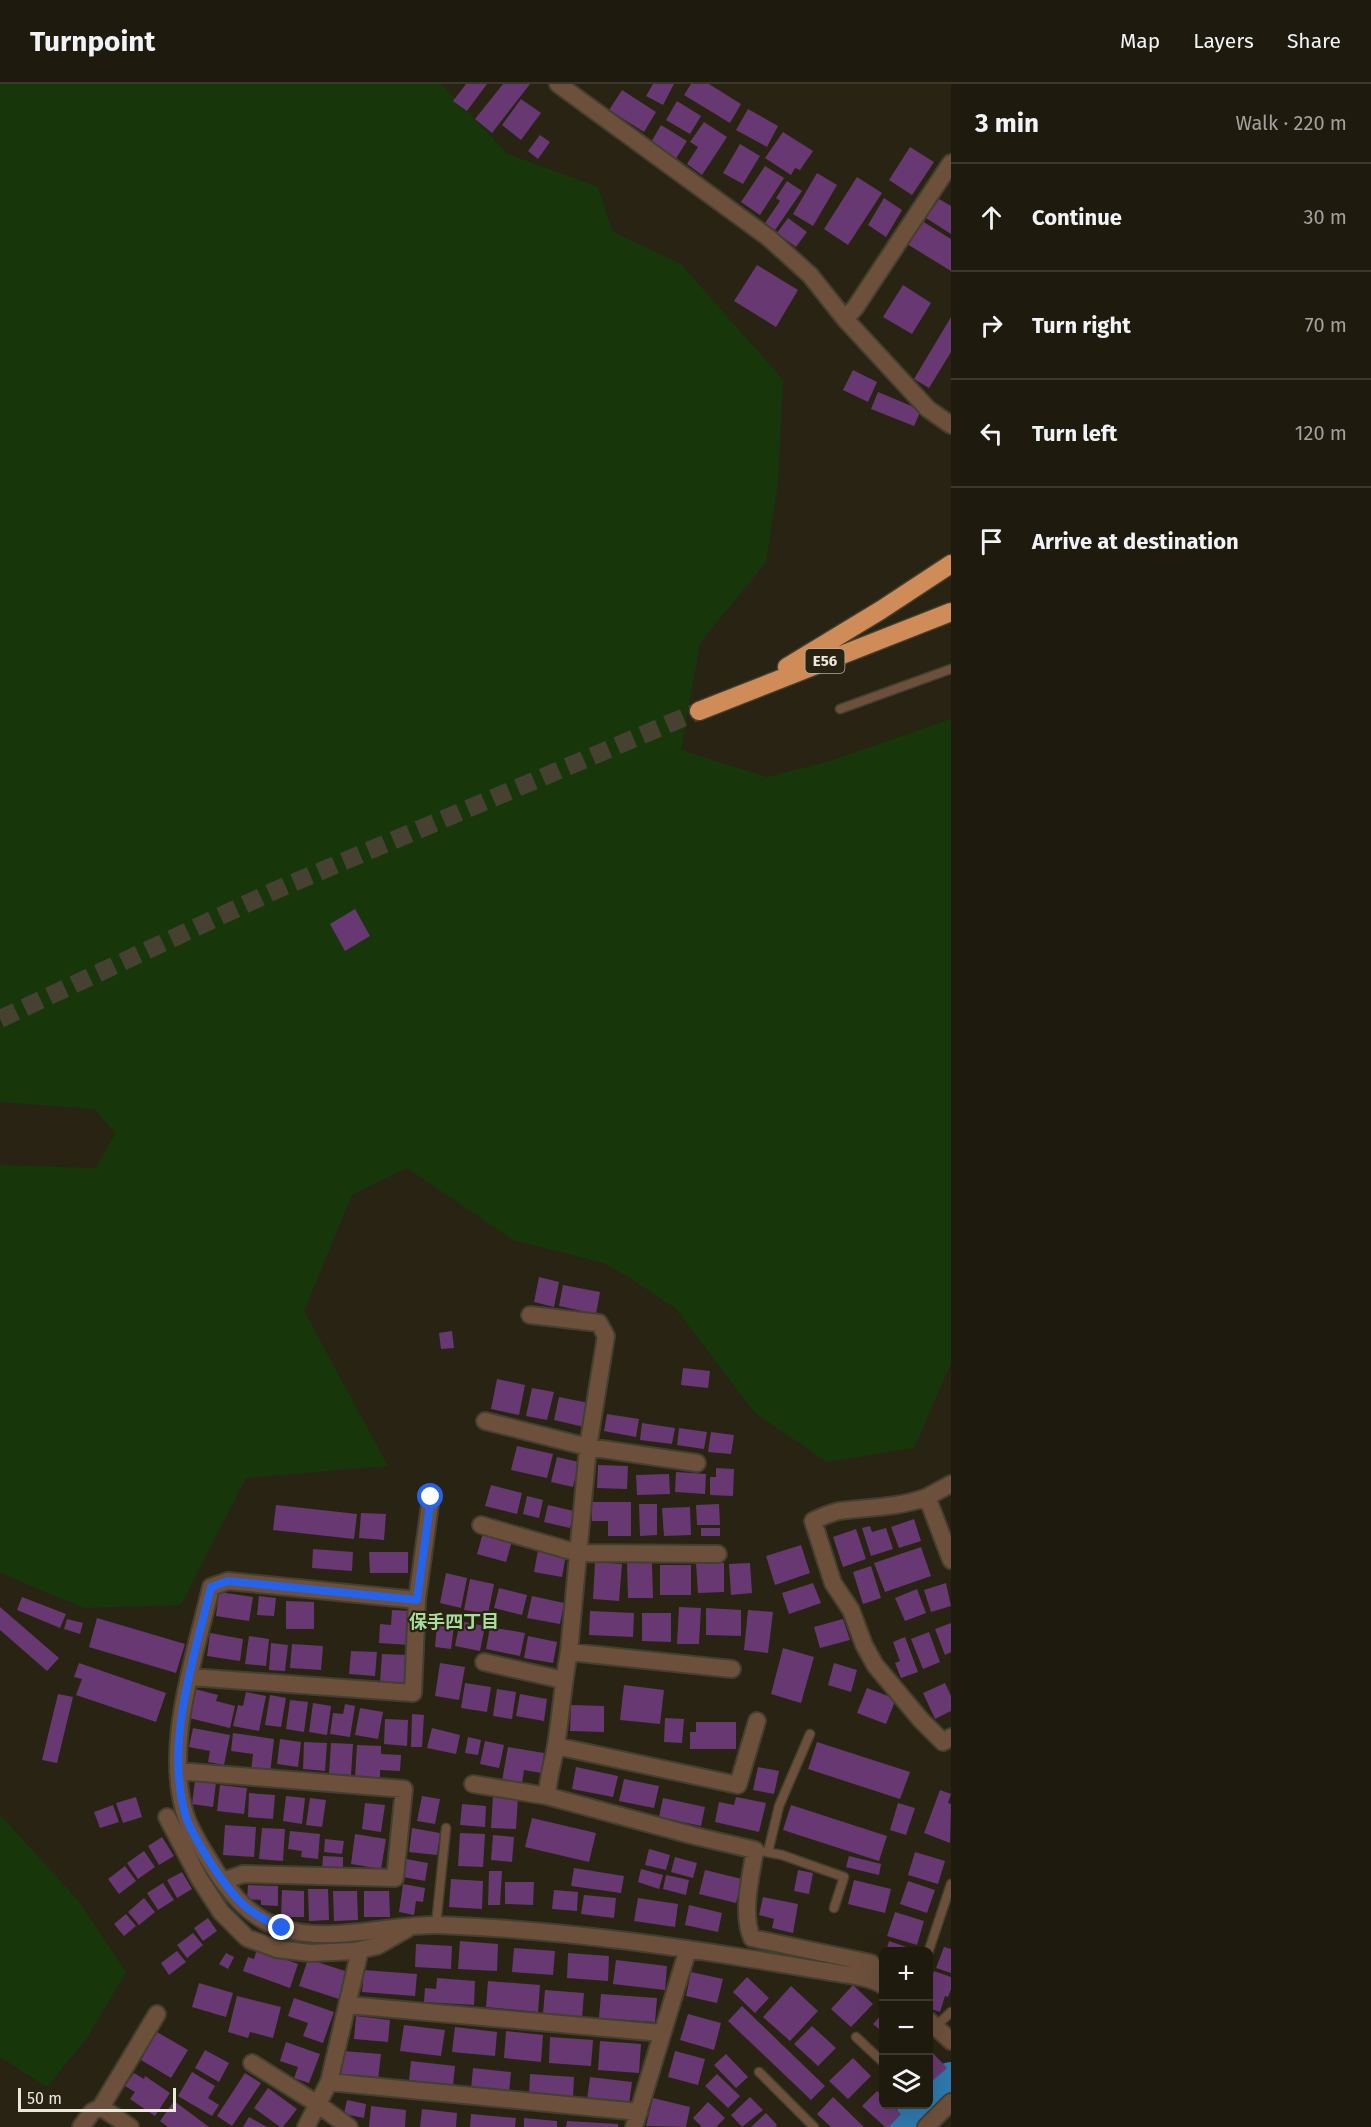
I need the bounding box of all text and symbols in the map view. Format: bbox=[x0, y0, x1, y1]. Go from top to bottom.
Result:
text: Turnpoint bbox=[30, 25, 155, 58]
text: Map bbox=[1120, 28, 1160, 54]
text: Layers bbox=[1193, 28, 1254, 54]
text: Share bbox=[1287, 28, 1341, 54]
text: 3 min bbox=[975, 108, 1039, 139]
text: Walk · 220 m bbox=[1236, 111, 1347, 135]
icon: ahead bbox=[975, 201, 1008, 234]
text: Continue bbox=[1032, 204, 1122, 231]
text: 30 m bbox=[1303, 205, 1347, 229]
icon: right bbox=[975, 309, 1008, 342]
text: Turn right bbox=[1032, 312, 1131, 339]
text: 70 m bbox=[1305, 313, 1347, 337]
icon: left bbox=[975, 417, 1008, 450]
text: Turn left bbox=[1032, 420, 1117, 447]
text: 120 m bbox=[1295, 421, 1347, 445]
icon: arrive bbox=[975, 525, 1008, 558]
text: Arrive at destination bbox=[1032, 528, 1239, 555]
road number: E56 bbox=[806, 649, 844, 673]
route start bbox=[417, 1483, 443, 1509]
district label: 保手四丁目 bbox=[409, 1611, 499, 1633]
route end bbox=[268, 1914, 294, 1940]
map controls bbox=[879, 1947, 933, 2109]
button: + bbox=[879, 1947, 933, 2001]
button: − bbox=[879, 2001, 933, 2055]
button: layers bbox=[879, 2055, 933, 2109]
scale bar bbox=[18, 2085, 176, 2112]
text: 50 m bbox=[27, 2089, 62, 2108]

